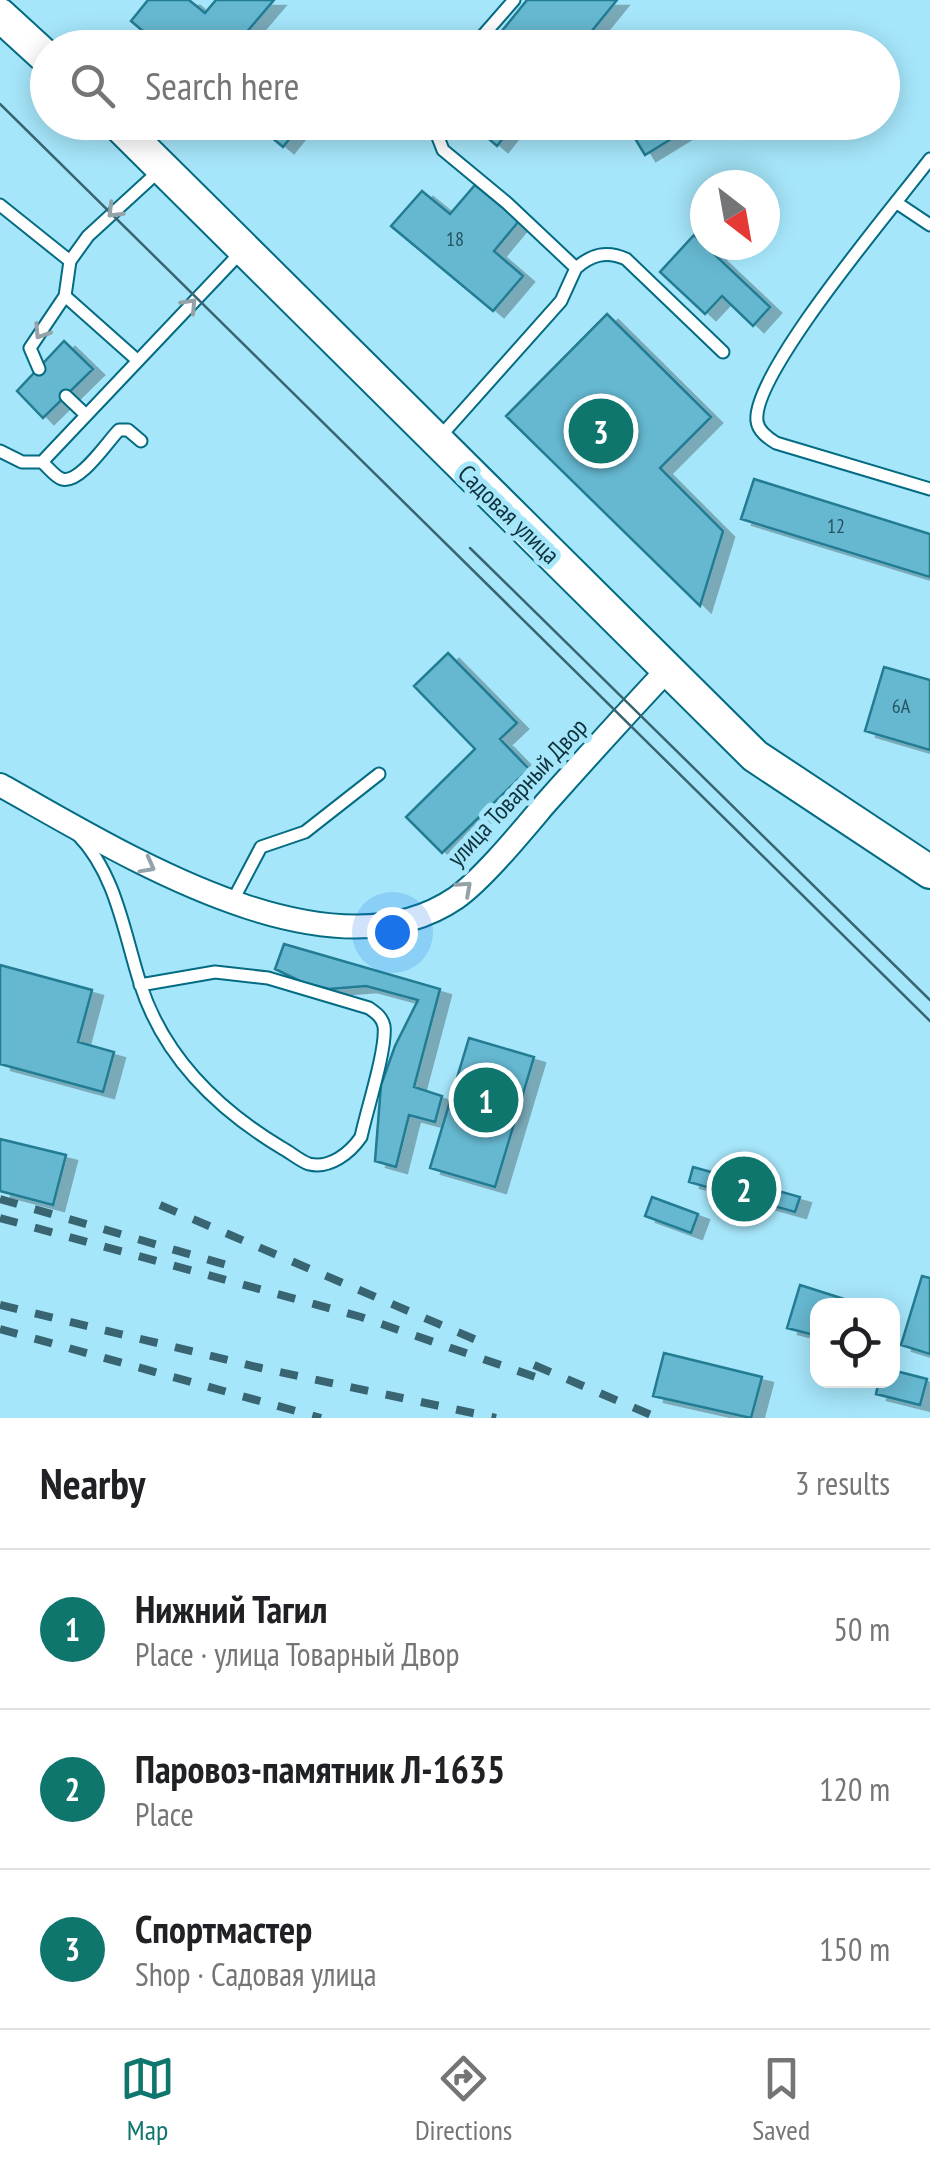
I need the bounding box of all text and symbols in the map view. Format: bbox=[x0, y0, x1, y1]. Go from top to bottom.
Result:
search box bbox=[30, 30, 900, 140]
icon: search bbox=[65, 58, 120, 113]
text: Search here bbox=[145, 61, 299, 110]
north arrow bbox=[690, 170, 780, 260]
one-way arrow bbox=[107, 200, 125, 218]
house number: 18 bbox=[446, 226, 464, 252]
one-way arrow bbox=[178, 298, 196, 317]
one-way arrow bbox=[34, 321, 53, 339]
pin: 3 bbox=[568, 394, 634, 468]
street label: Садовая улица bbox=[451, 458, 567, 570]
house number: 12 bbox=[827, 513, 845, 539]
house number: 6А bbox=[892, 693, 911, 719]
street label: улица Товарный Двор bbox=[440, 711, 594, 873]
one-way arrow bbox=[137, 853, 155, 873]
one-way arrow bbox=[453, 882, 472, 900]
your location bbox=[367, 907, 418, 958]
pin: 1 bbox=[454, 1062, 518, 1138]
pin: 2 bbox=[712, 1152, 776, 1226]
map controls bbox=[810, 1298, 900, 1388]
button: locate bbox=[810, 1298, 900, 1388]
text: Nearby bbox=[40, 1456, 145, 1511]
text: 3 results bbox=[795, 1462, 890, 1504]
text: Нижний Тагил bbox=[135, 1584, 327, 1633]
text: 1 bbox=[65, 1608, 80, 1650]
text: 50 m bbox=[834, 1608, 890, 1650]
text: Place · улица Товарный Двор bbox=[135, 1633, 459, 1675]
text: Паровоз-памятник Л-1635 bbox=[135, 1744, 505, 1793]
text: 2 bbox=[65, 1768, 80, 1810]
text: 120 m bbox=[819, 1768, 890, 1810]
text: Place bbox=[135, 1793, 194, 1835]
text: Спортмастер bbox=[135, 1904, 312, 1953]
text: 3 bbox=[65, 1928, 80, 1970]
text: 150 m bbox=[819, 1928, 890, 1970]
text: Shop · Садовая улица bbox=[135, 1953, 377, 1995]
tab: Map bbox=[120, 2051, 175, 2148]
tab: Directions bbox=[415, 2051, 512, 2148]
tab: Saved bbox=[752, 2051, 810, 2148]

